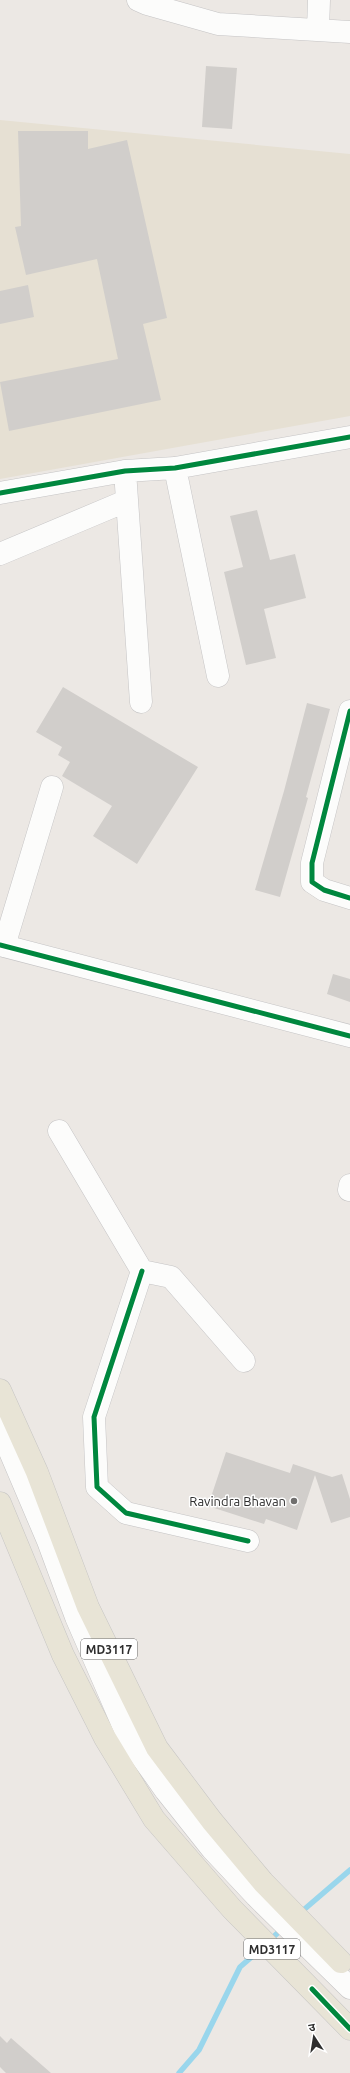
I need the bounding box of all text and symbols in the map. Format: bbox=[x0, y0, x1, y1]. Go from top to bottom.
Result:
place label: Ravindra Bhavan bbox=[189, 1494, 286, 1508]
marker: Ravindra Bhavan bbox=[289, 1496, 299, 1506]
road number: MD3117 bbox=[81, 1639, 137, 1659]
road number: MD3117 bbox=[244, 1939, 300, 1959]
north arrow bbox=[294, 2017, 334, 2057]
text: उ bbox=[308, 2021, 317, 2034]

